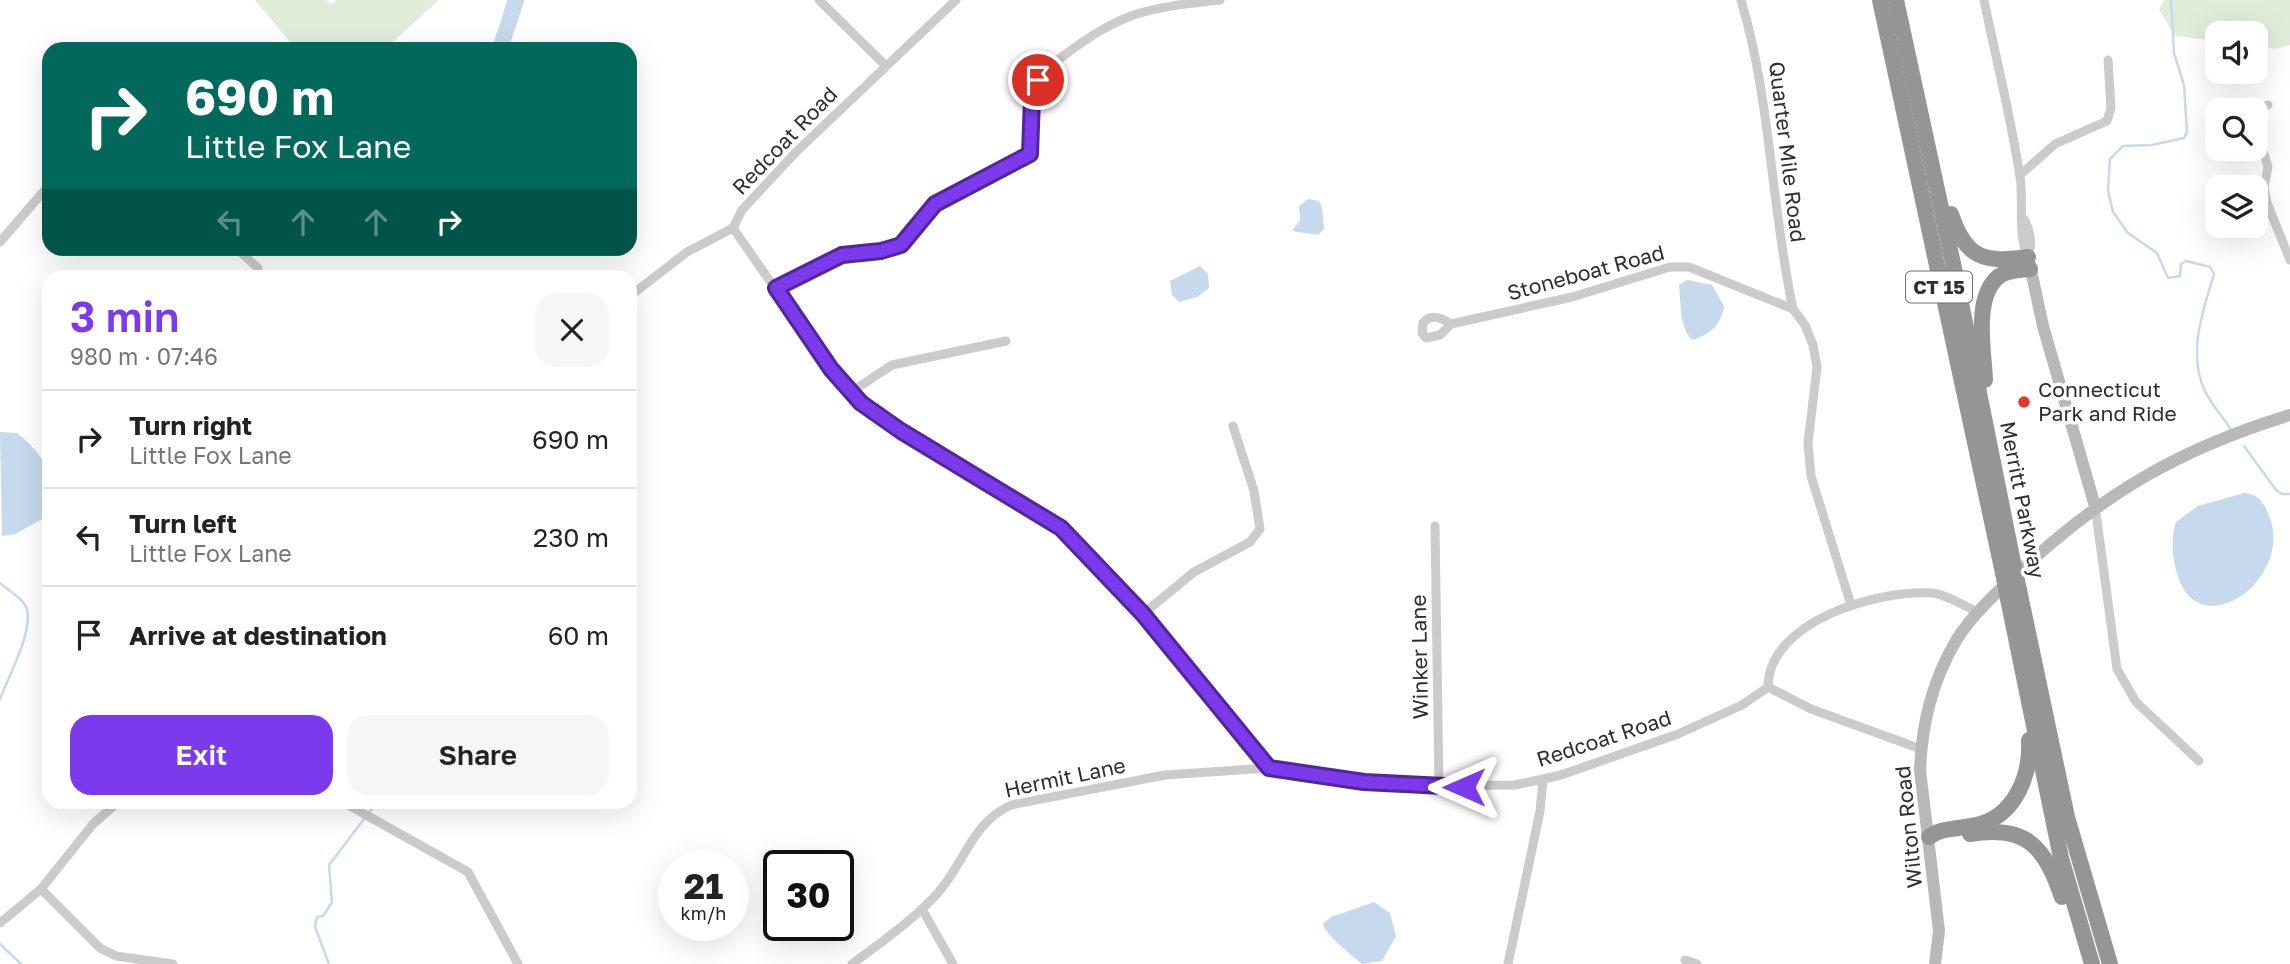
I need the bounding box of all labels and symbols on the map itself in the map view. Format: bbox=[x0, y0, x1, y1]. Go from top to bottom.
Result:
pin bbox=[1008, 50, 1068, 110]
street label: Quarter Mile Road bbox=[1764, 60, 1812, 244]
street label: Redcoat Road bbox=[726, 81, 842, 200]
street label: Stoneboat Road bbox=[1504, 239, 1667, 305]
road number: CT 15 bbox=[1906, 272, 1972, 302]
place label: Connecticut Park and Ride bbox=[2038, 376, 2177, 426]
marker: Connecticut Park and Ride bbox=[2016, 394, 2032, 410]
street label: Merritt Parkway bbox=[1995, 419, 2051, 581]
street label: Winker Lane bbox=[1405, 594, 1433, 720]
street label: Redcoat Road bbox=[1533, 704, 1674, 772]
position arrow bbox=[1427, 750, 1501, 824]
street label: Hermit Lane bbox=[1002, 751, 1128, 803]
street label: Wilton Road bbox=[1889, 765, 1927, 889]
speed limit sign: 30 bbox=[763, 850, 854, 941]

